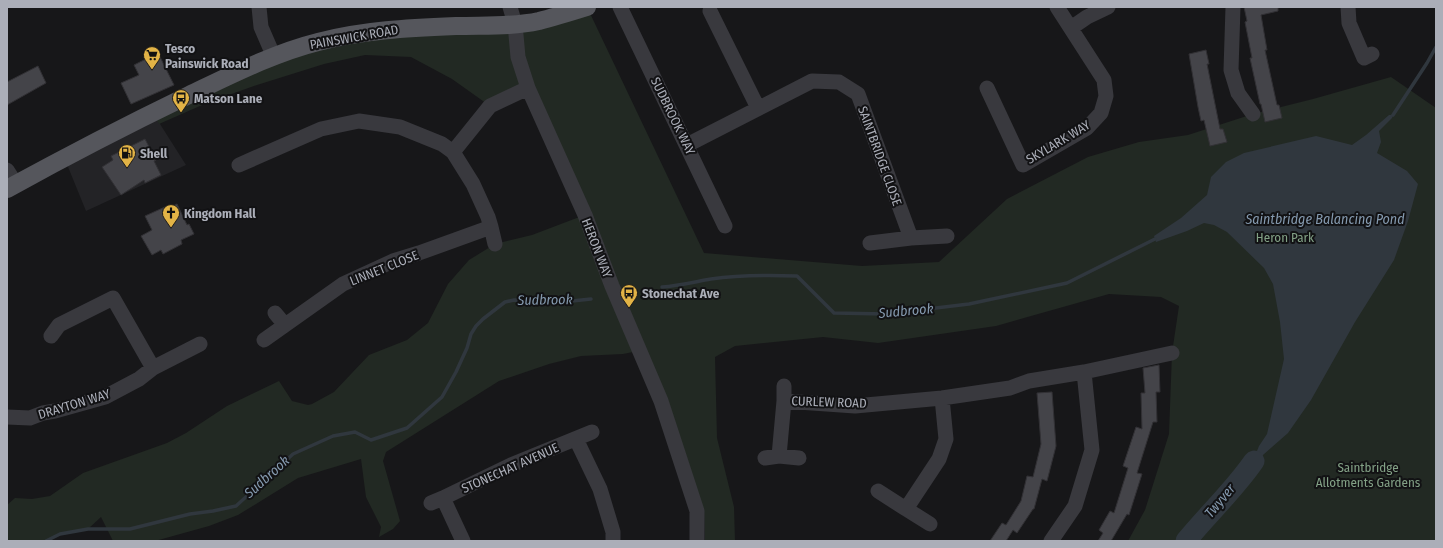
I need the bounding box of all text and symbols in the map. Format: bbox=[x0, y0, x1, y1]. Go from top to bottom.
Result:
street label: PAINSWICK ROAD bbox=[309, 22, 399, 52]
place label: Tesco Painswick Road bbox=[165, 41, 248, 71]
supermarket icon: Tesco Painswick Road bbox=[142, 45, 162, 70]
street label: SUDBROOK WAY bbox=[648, 75, 698, 158]
bus stop icon: Matson Lane bbox=[171, 88, 191, 113]
place label: Matson Lane bbox=[194, 91, 263, 106]
street label: SAINTBRIDGE CLOSE bbox=[855, 104, 905, 208]
street label: SKYLARK WAY bbox=[1023, 117, 1093, 167]
fuel station icon: Shell bbox=[117, 143, 137, 168]
place label: Shell bbox=[140, 146, 168, 161]
church icon: Kingdom Hall bbox=[161, 203, 181, 228]
place label: Kingdom Hall bbox=[184, 206, 256, 221]
water label: Saintbridge Balancing Pond bbox=[1244, 211, 1405, 228]
street label: HERON WAY bbox=[579, 216, 615, 280]
park label: Heron Park bbox=[1256, 230, 1315, 245]
street label: LINNET CLOSE bbox=[348, 247, 420, 289]
bus stop icon: Stonechat Ave bbox=[619, 283, 639, 308]
place label: Stonechat Ave bbox=[642, 286, 720, 301]
water label: Sudbrook bbox=[516, 291, 573, 309]
water label: Sudbrook bbox=[877, 300, 934, 322]
street label: DRAYTON WAY bbox=[36, 386, 112, 422]
street label: CURLEW ROAD bbox=[791, 393, 867, 411]
street label: STONECHAT AVENUE bbox=[459, 440, 561, 496]
water label: Sudbrook bbox=[240, 452, 293, 502]
park label: Saintbridge Allotments Gardens bbox=[1316, 460, 1421, 490]
water label: Twyver bbox=[1201, 480, 1240, 521]

